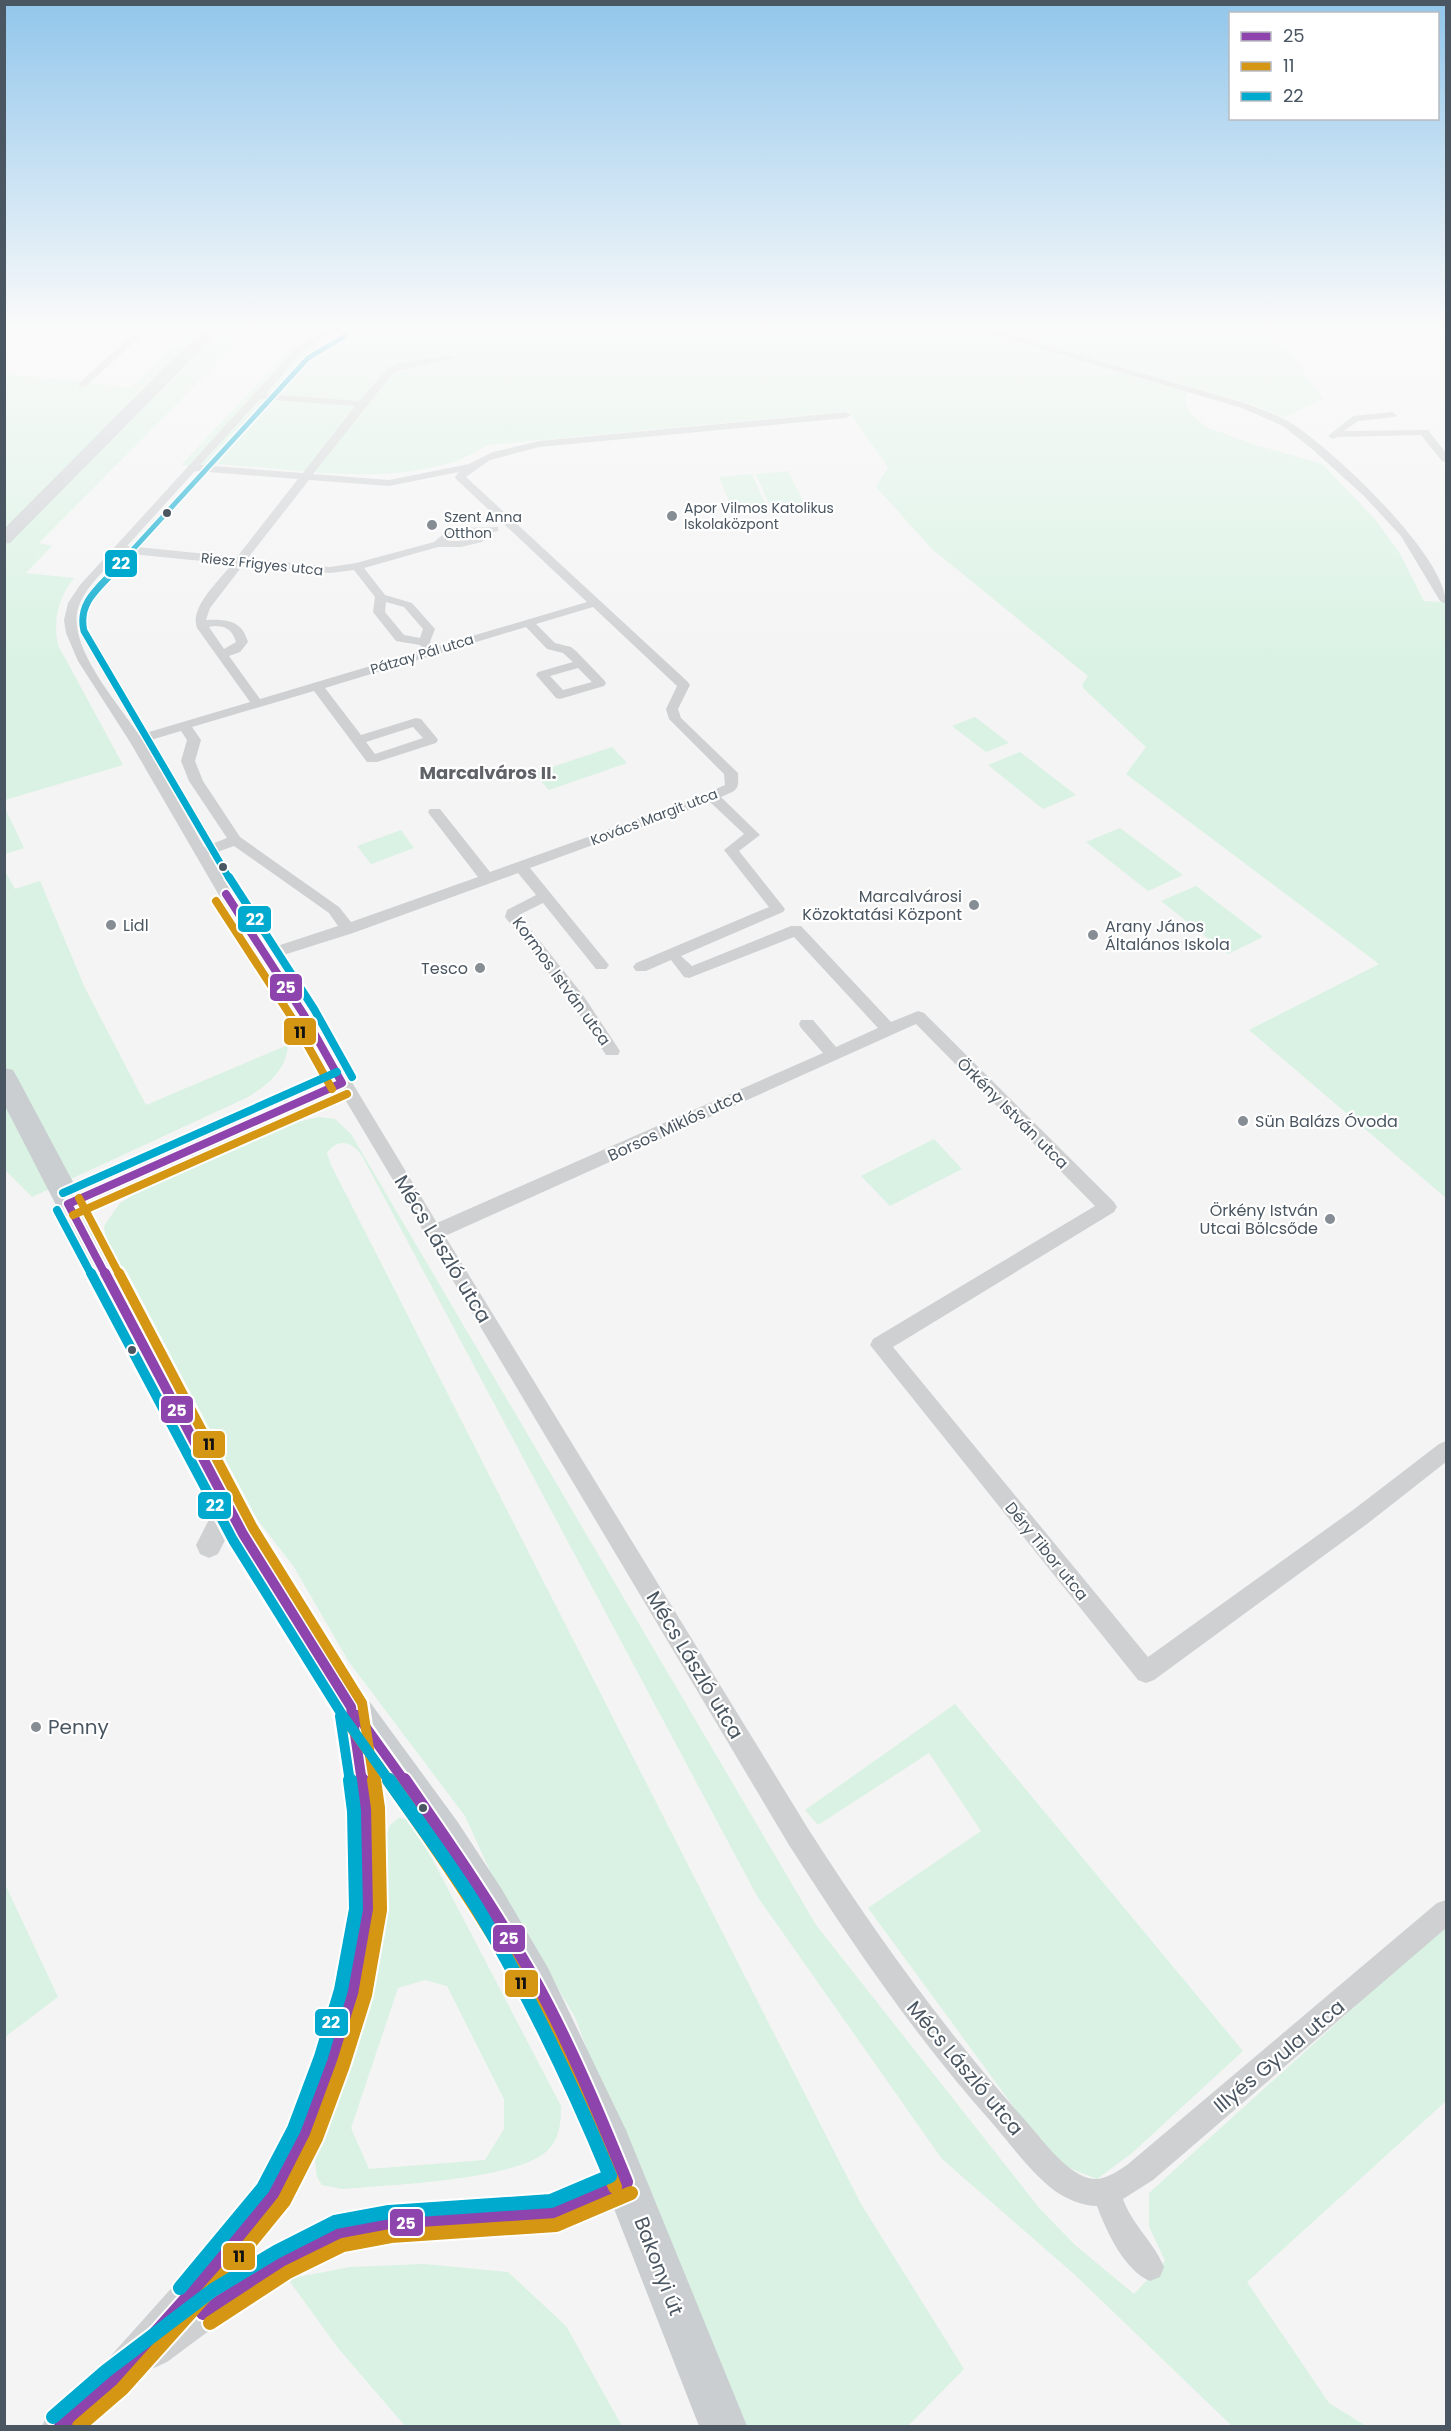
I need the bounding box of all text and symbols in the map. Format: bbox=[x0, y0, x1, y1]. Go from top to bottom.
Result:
legend bbox=[1229, 12, 1439, 120]
text: 25 bbox=[1283, 23, 1305, 48]
text: 11 bbox=[1283, 53, 1295, 78]
text: 22 bbox=[1283, 83, 1304, 108]
place label: Apor Vilmos Katolikus Iskolaközpont bbox=[684, 498, 834, 534]
unlabelled marker bbox=[161, 507, 173, 519]
place label: Szent Anna Otthon bbox=[444, 507, 522, 543]
marker: Apor Vilmos Katolikus Iskolaközpont bbox=[665, 509, 679, 523]
marker: Szent Anna Otthon bbox=[425, 518, 439, 532]
street label: Riesz Frigyes utca bbox=[200, 548, 324, 580]
line badge: 22 bbox=[104, 549, 138, 578]
text: 22 bbox=[112, 552, 130, 575]
street label: Pátzay Pál utca bbox=[368, 629, 476, 679]
district label: Marcalváros II. bbox=[419, 760, 557, 785]
street label: Kovács Margit utca bbox=[588, 784, 720, 850]
unlabelled marker bbox=[217, 861, 229, 873]
place label: Marcalvárosi Közoktatási Központ bbox=[802, 885, 962, 926]
marker: Marcalvárosi Közoktatási Központ bbox=[967, 898, 981, 912]
line badge: 22 bbox=[237, 905, 272, 933]
text: 22 bbox=[246, 908, 264, 931]
street label: Kormos István utca bbox=[507, 912, 616, 1050]
place label: Lidl bbox=[123, 914, 149, 937]
place label: Arany János Általános Iskola bbox=[1105, 915, 1230, 956]
marker: Lidl bbox=[104, 918, 118, 932]
marker: Arany János Általános Iskola bbox=[1086, 928, 1100, 942]
place label: Tesco bbox=[421, 957, 468, 980]
marker: Tesco bbox=[473, 961, 487, 975]
line badge: 25 bbox=[269, 973, 303, 1002]
text: 25 bbox=[276, 976, 296, 999]
line badge: 11 bbox=[283, 1017, 317, 1046]
text: 11 bbox=[294, 1021, 306, 1044]
street label: Örkény István utca bbox=[952, 1052, 1074, 1174]
street label: Borsos Miklós utca bbox=[604, 1084, 746, 1167]
place label: Sün Balázs Óvoda bbox=[1255, 1110, 1398, 1133]
marker: Sün Balázs Óvoda bbox=[1236, 1114, 1250, 1128]
street label: Mécs László utca bbox=[388, 1170, 498, 1328]
place label: Örkény István Utcai Bölcsőde bbox=[1200, 1199, 1318, 1240]
marker: Örkény István Utcai Bölcsőde bbox=[1323, 1212, 1337, 1226]
unlabelled marker bbox=[126, 1344, 138, 1356]
line badge: 25 bbox=[160, 1395, 194, 1424]
text: 25 bbox=[167, 1399, 187, 1422]
line badge: 11 bbox=[192, 1430, 226, 1459]
text: 11 bbox=[203, 1433, 215, 1456]
line badge: 22 bbox=[197, 1491, 232, 1520]
text: 22 bbox=[206, 1494, 224, 1517]
street label: Déry Tibor utca bbox=[1000, 1497, 1094, 1606]
street label: Mécs László utca bbox=[640, 1586, 750, 1744]
place label: Penny bbox=[48, 1713, 109, 1741]
marker: Penny bbox=[29, 1720, 43, 1734]
unlabelled marker bbox=[417, 1802, 429, 1814]
line badge: 25 bbox=[492, 1924, 526, 1953]
text: 25 bbox=[499, 1927, 519, 1950]
line badge: 11 bbox=[504, 1969, 539, 1998]
text: 11 bbox=[515, 1972, 527, 1995]
street label: Illyés Gyula utca bbox=[1207, 1993, 1351, 2119]
street label: Mécs László utca bbox=[900, 1995, 1030, 2141]
line badge: 22 bbox=[314, 2008, 349, 2037]
text: 22 bbox=[322, 2011, 340, 2034]
line badge: 25 bbox=[389, 2208, 424, 2237]
text: 25 bbox=[396, 2212, 416, 2235]
street label: Bakonyi út bbox=[627, 2213, 691, 2319]
line badge: 11 bbox=[222, 2242, 256, 2271]
text: 11 bbox=[233, 2245, 245, 2268]

